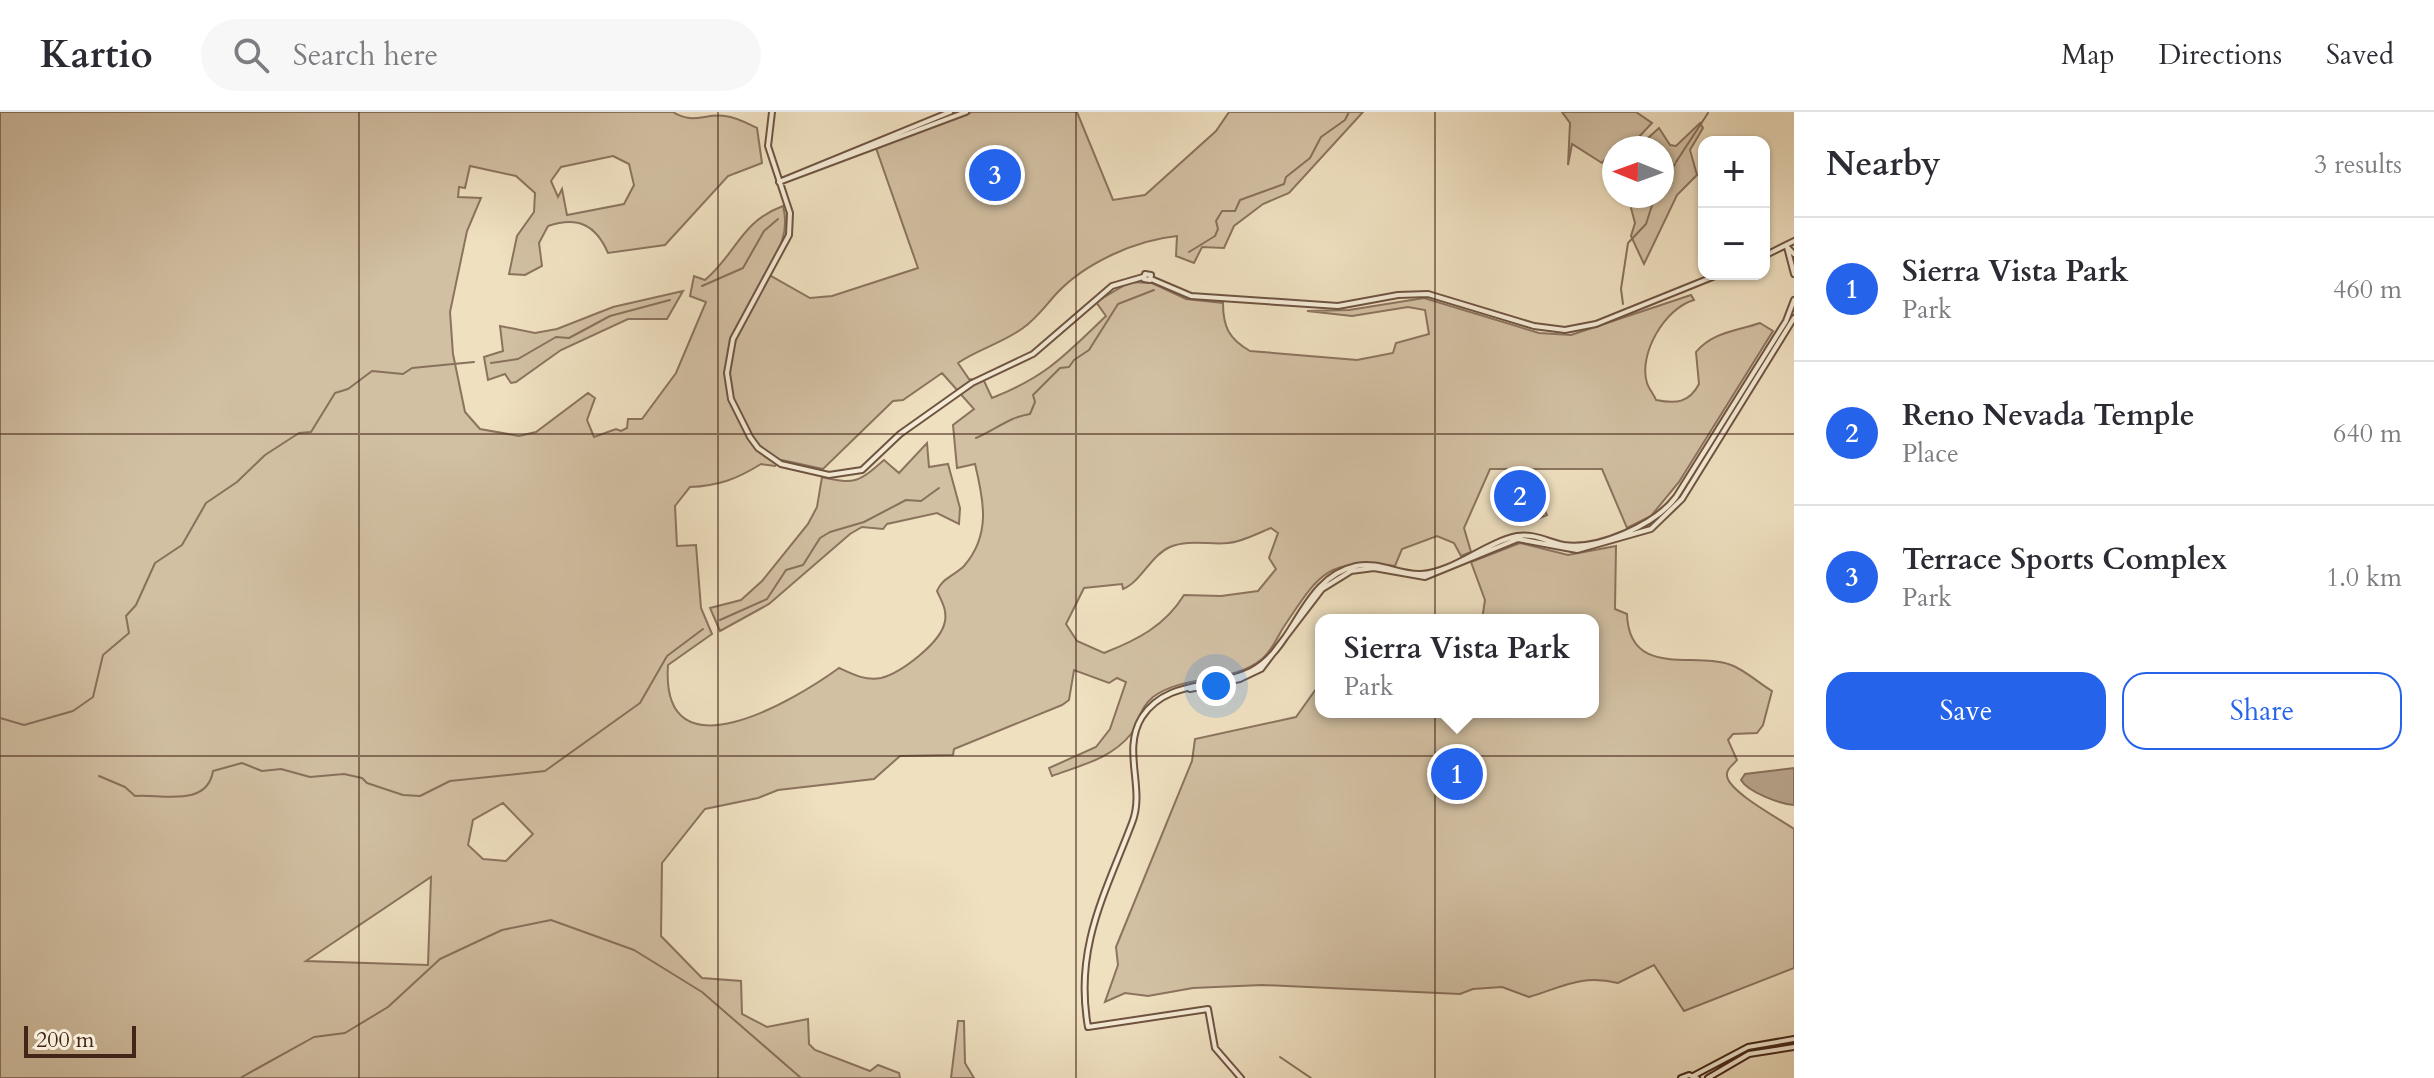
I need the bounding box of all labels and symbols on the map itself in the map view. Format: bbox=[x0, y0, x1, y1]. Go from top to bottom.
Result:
north arrow bbox=[1602, 136, 1674, 208]
pin: 3 bbox=[969, 145, 1021, 205]
pin: 2 bbox=[1494, 466, 1546, 526]
your location bbox=[1196, 666, 1236, 706]
pin: 1 bbox=[1431, 744, 1483, 804]
scale bar bbox=[24, 1022, 136, 1058]

